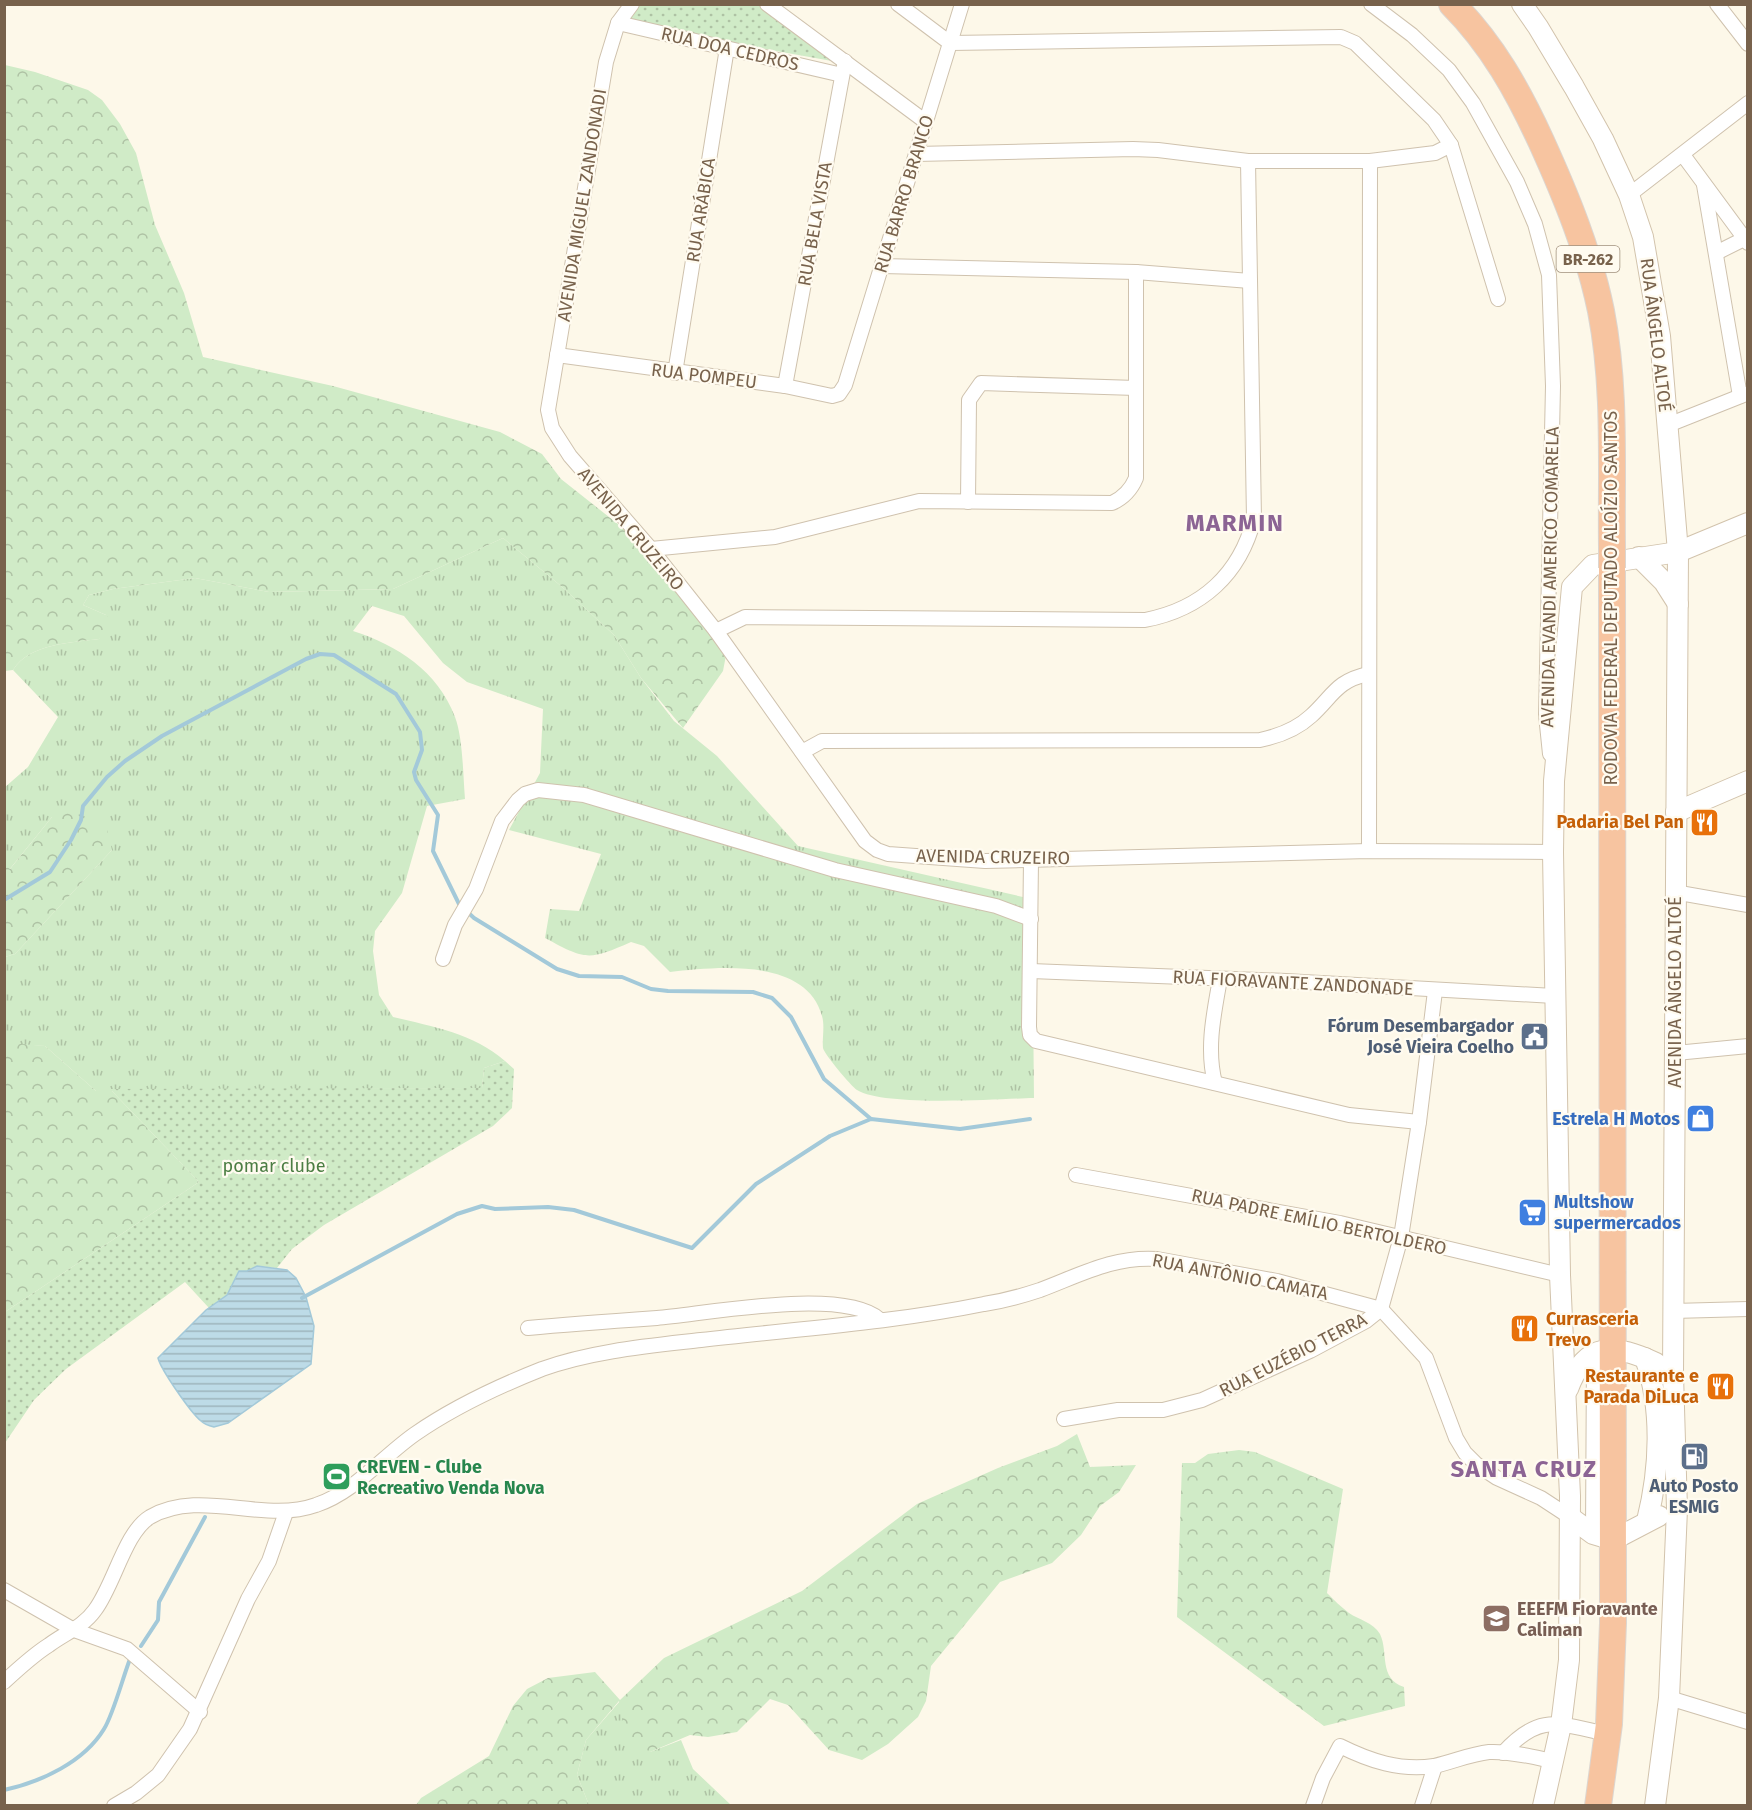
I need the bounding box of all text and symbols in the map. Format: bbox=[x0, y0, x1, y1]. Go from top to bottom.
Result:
street label: RUA DOA CEDROS bbox=[659, 22, 801, 76]
street label: AVENIDA MIGUEL ZANDONADI bbox=[553, 87, 611, 323]
street label: RUA BARRO BRANCO bbox=[869, 112, 939, 276]
street label: RUA ARÁBICA bbox=[681, 155, 720, 264]
street label: RUA BELA VISTA bbox=[793, 160, 837, 288]
road number: BR-262 bbox=[1556, 246, 1620, 272]
street label: RUA ÂNGELO ALTOÉ bbox=[1636, 257, 1677, 413]
street label: RUA POMPEU bbox=[650, 359, 758, 393]
street label: RODOVIA FEDERAL DEPUTADO ALOÍZIO SANTOS bbox=[1599, 410, 1622, 785]
street label: AVENIDA EVANDI AMERICO COMARELA bbox=[1536, 426, 1564, 728]
street label: AVENIDA CRUZEIRO bbox=[573, 463, 689, 595]
district label: MARMIN bbox=[1186, 509, 1284, 537]
restaurant icon: Padaria Bel Pan bbox=[1689, 806, 1721, 838]
place label: Padaria Bel Pan bbox=[1556, 811, 1684, 833]
street label: AVENIDA CRUZEIRO bbox=[916, 845, 1070, 869]
street label: AVENIDA ÂNGELO ALTOÉ bbox=[1663, 896, 1686, 1088]
street label: RUA FIORAVANTE ZANDONADE bbox=[1172, 966, 1414, 1000]
place label: Fórum Desembargador José Vieira Coelho bbox=[1328, 1015, 1515, 1058]
public building icon: Fórum Desembargador José Vieira Coelho bbox=[1519, 1020, 1551, 1052]
shop icon: Estrela H Motos bbox=[1685, 1103, 1717, 1135]
place label: Estrela H Motos bbox=[1552, 1108, 1680, 1130]
park label: pomar clube bbox=[223, 1155, 326, 1177]
street label: RUA PADRE EMÍLIO BERTOLDERO bbox=[1189, 1183, 1449, 1260]
place label: Multshow supermercados bbox=[1554, 1191, 1681, 1234]
supermarket icon: Multshow supermercados bbox=[1517, 1196, 1549, 1228]
street label: RUA ANTÔNIO CAMATA bbox=[1150, 1249, 1330, 1305]
street label: RUA EUZÉBIO TERRA bbox=[1215, 1307, 1371, 1402]
place label: Currasceria Trevo bbox=[1546, 1308, 1639, 1351]
restaurant icon: Currasceria Trevo bbox=[1509, 1313, 1541, 1345]
place label: Restaurante e Parada DiLuca bbox=[1584, 1365, 1699, 1408]
restaurant icon: Restaurante e Parada DiLuca bbox=[1704, 1370, 1736, 1402]
fuel station icon: Auto Posto ESMIG bbox=[1678, 1441, 1710, 1473]
district label: SANTA CRUZ bbox=[1450, 1455, 1598, 1483]
place label: CREVEN - Clube Recreativo Venda Nova bbox=[357, 1456, 545, 1499]
sports icon: CREVEN - Clube Recreativo Venda Nova bbox=[320, 1461, 352, 1493]
place label: Auto Posto ESMIG bbox=[1649, 1475, 1738, 1518]
place label: EEEFM Fioravante Caliman bbox=[1517, 1598, 1658, 1641]
school or university icon: EEEFM Fioravante Caliman bbox=[1480, 1603, 1512, 1635]

